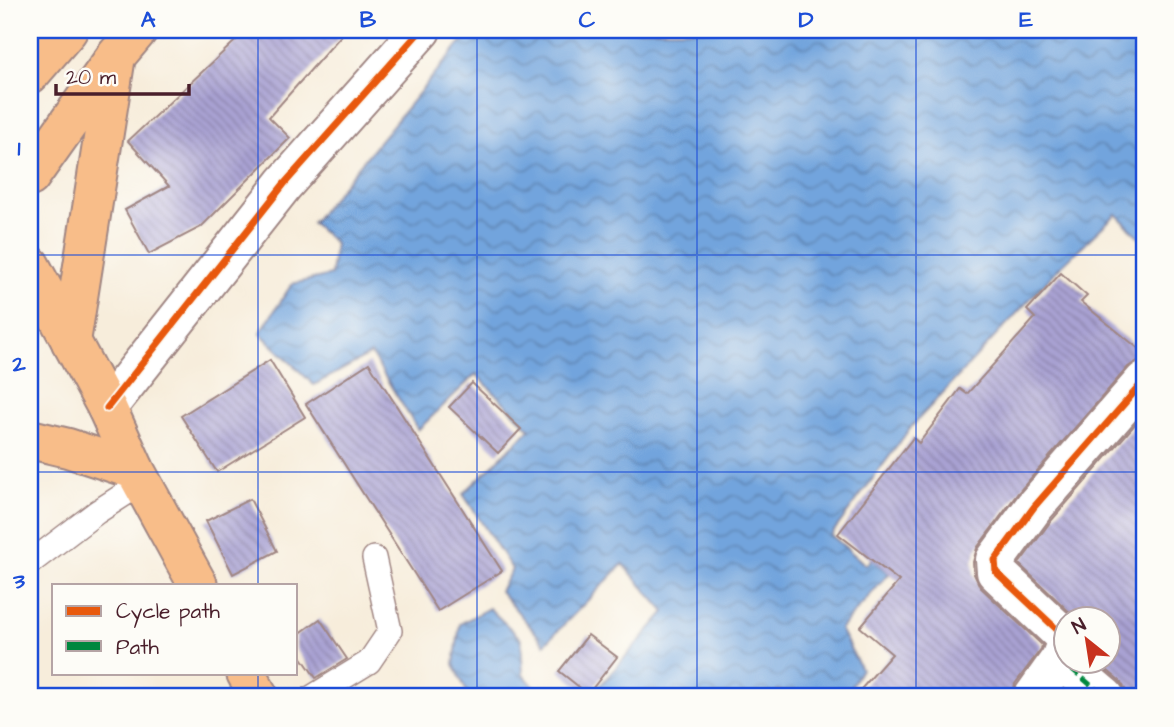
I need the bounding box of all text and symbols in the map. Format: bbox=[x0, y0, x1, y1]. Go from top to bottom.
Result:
text: A bbox=[141, 4, 156, 36]
text: B bbox=[360, 4, 377, 36]
text: C bbox=[579, 4, 596, 36]
text: D bbox=[799, 4, 814, 36]
text: E bbox=[1019, 4, 1033, 36]
scale bar bbox=[56, 52, 189, 96]
text: 20 m bbox=[66, 63, 117, 92]
text: 1 bbox=[18, 132, 21, 164]
text: 2 bbox=[11, 348, 26, 380]
text: 3 bbox=[12, 565, 25, 597]
legend bbox=[52, 584, 298, 674]
text: Cycle path bbox=[116, 597, 221, 628]
north arrow bbox=[1052, 604, 1122, 674]
text: N bbox=[1067, 612, 1091, 641]
text: Path bbox=[116, 633, 160, 662]

